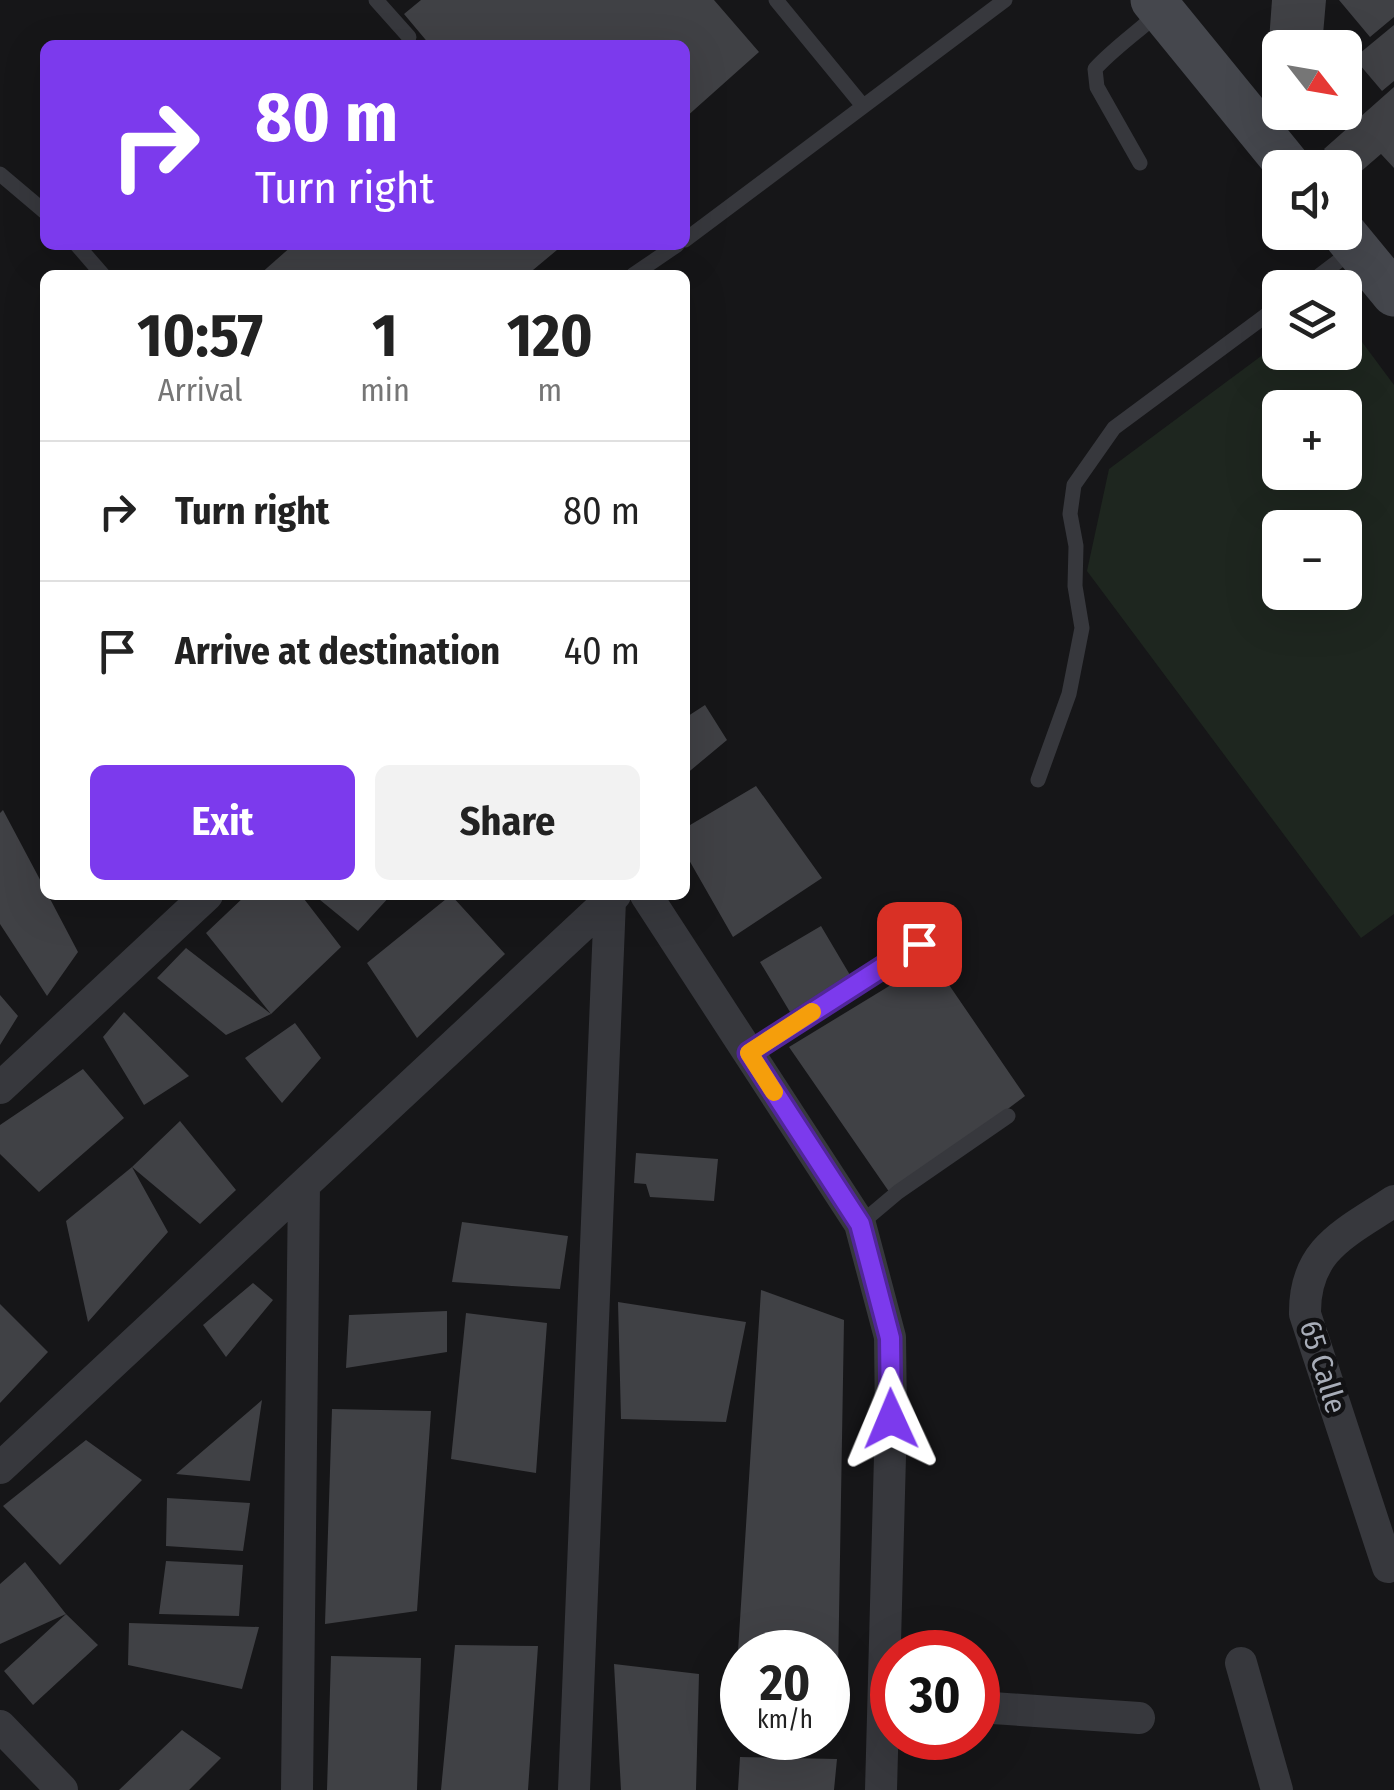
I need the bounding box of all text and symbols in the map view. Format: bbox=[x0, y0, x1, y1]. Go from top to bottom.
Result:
north arrow bbox=[1262, 30, 1362, 130]
map controls bbox=[1262, 30, 1362, 610]
text: 80 m bbox=[255, 76, 398, 160]
icon: right bbox=[90, 80, 220, 210]
button: sound bbox=[1262, 150, 1362, 250]
text: Turn right bbox=[255, 161, 434, 215]
button: layers bbox=[1262, 270, 1362, 370]
text: 10:57 bbox=[137, 300, 263, 372]
text: 1 bbox=[372, 300, 398, 372]
text: 120 bbox=[507, 300, 593, 372]
text: Arrival bbox=[158, 371, 243, 409]
text: min bbox=[360, 371, 410, 409]
text: m bbox=[538, 371, 562, 409]
button: + bbox=[1262, 390, 1362, 490]
icon: right bbox=[90, 484, 145, 539]
text: Turn right bbox=[175, 488, 329, 534]
text: 80 m bbox=[563, 488, 640, 534]
button: − bbox=[1262, 510, 1362, 610]
icon: arrive bbox=[90, 624, 145, 679]
text: Arrive at destination bbox=[175, 628, 500, 674]
text: 40 m bbox=[564, 628, 640, 674]
button: Exit bbox=[90, 765, 355, 880]
button: Share bbox=[375, 765, 640, 880]
pin bbox=[877, 902, 962, 987]
icon: arrive bbox=[892, 917, 947, 972]
street label: 65 Calle bbox=[1292, 1316, 1354, 1418]
position arrow bbox=[839, 1367, 943, 1471]
speed limit sign: 30 bbox=[870, 1630, 1000, 1760]
text: 20 bbox=[760, 1653, 810, 1713]
text: km/h bbox=[757, 1705, 813, 1735]

